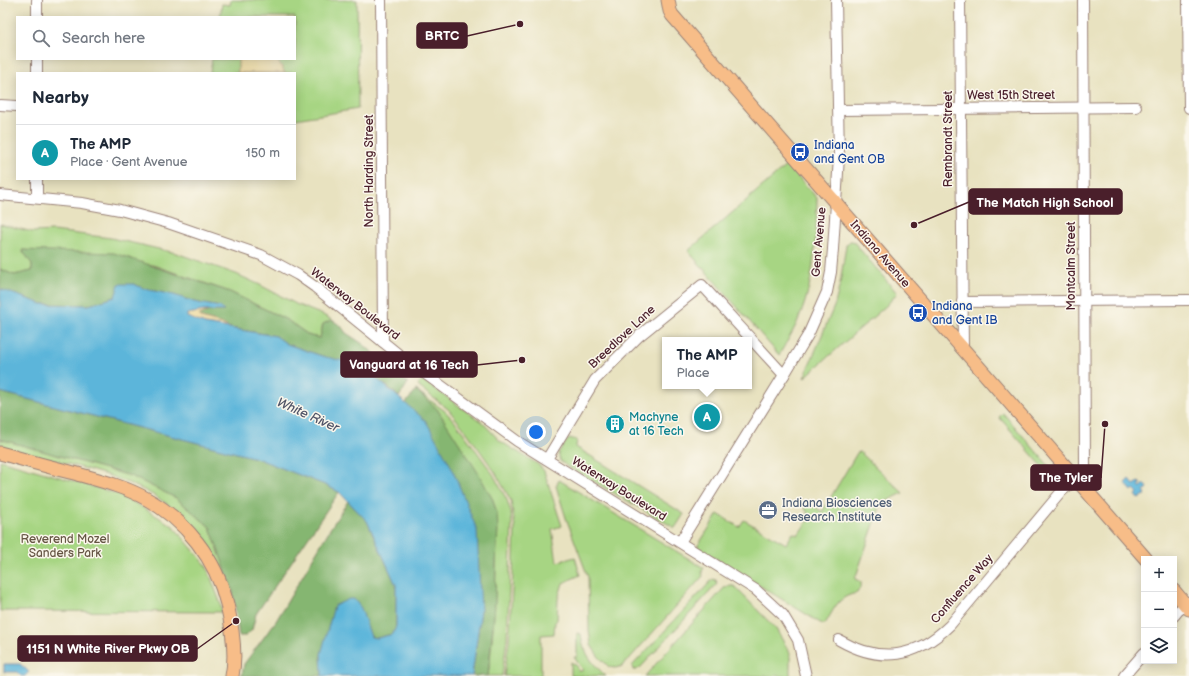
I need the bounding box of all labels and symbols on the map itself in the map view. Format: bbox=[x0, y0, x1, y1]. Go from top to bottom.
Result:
callout: BRTC bbox=[417, 23, 467, 48]
text: BRTC bbox=[425, 28, 459, 44]
street label: West 15th Street bbox=[967, 88, 1055, 103]
street label: Rembrandt Street bbox=[941, 90, 956, 187]
street label: North Harding Street bbox=[362, 114, 377, 227]
place label: Indiana and Gent OB bbox=[814, 138, 885, 167]
bus stop icon: Indiana and Gent OB bbox=[789, 141, 811, 163]
callout: The Match High School bbox=[969, 189, 1122, 214]
text: The Match High School bbox=[977, 195, 1113, 211]
street label: Gent Avenue bbox=[808, 206, 830, 278]
street label: Indiana Avenue bbox=[847, 217, 913, 291]
street label: Montcalm Street bbox=[1064, 221, 1079, 311]
street label: Waterway Boulevard bbox=[307, 265, 403, 344]
place label: Indiana and Gent IB bbox=[932, 299, 997, 328]
street label: Breedlove Lane bbox=[585, 302, 659, 372]
bus stop icon: Indiana and Gent IB bbox=[907, 302, 929, 324]
callout: Vanguard at 16 Tech bbox=[341, 352, 477, 377]
text: Vanguard at 16 Tech bbox=[349, 357, 469, 373]
water label: White River bbox=[274, 394, 343, 436]
pin: A bbox=[694, 402, 720, 432]
place label: Machyne at 16 Tech bbox=[629, 410, 684, 439]
building icon: Machyne at 16 Tech bbox=[604, 413, 626, 435]
your location bbox=[526, 422, 546, 442]
street label: Waterway Boulevard bbox=[569, 454, 669, 524]
callout: The Tyler bbox=[1031, 465, 1101, 490]
text: The Tyler bbox=[1039, 470, 1094, 486]
place label: Indiana Biosciences Research Institute bbox=[782, 496, 892, 525]
office icon: Indiana Biosciences Research Institute bbox=[757, 499, 779, 521]
park label: Reverend Mozel Sanders Park bbox=[21, 532, 109, 561]
street label: Confluence Way bbox=[928, 551, 997, 627]
callout: 1151 N White River Pkwy OB bbox=[18, 636, 197, 661]
text: 1151 N White River Pkwy OB bbox=[26, 641, 190, 657]

